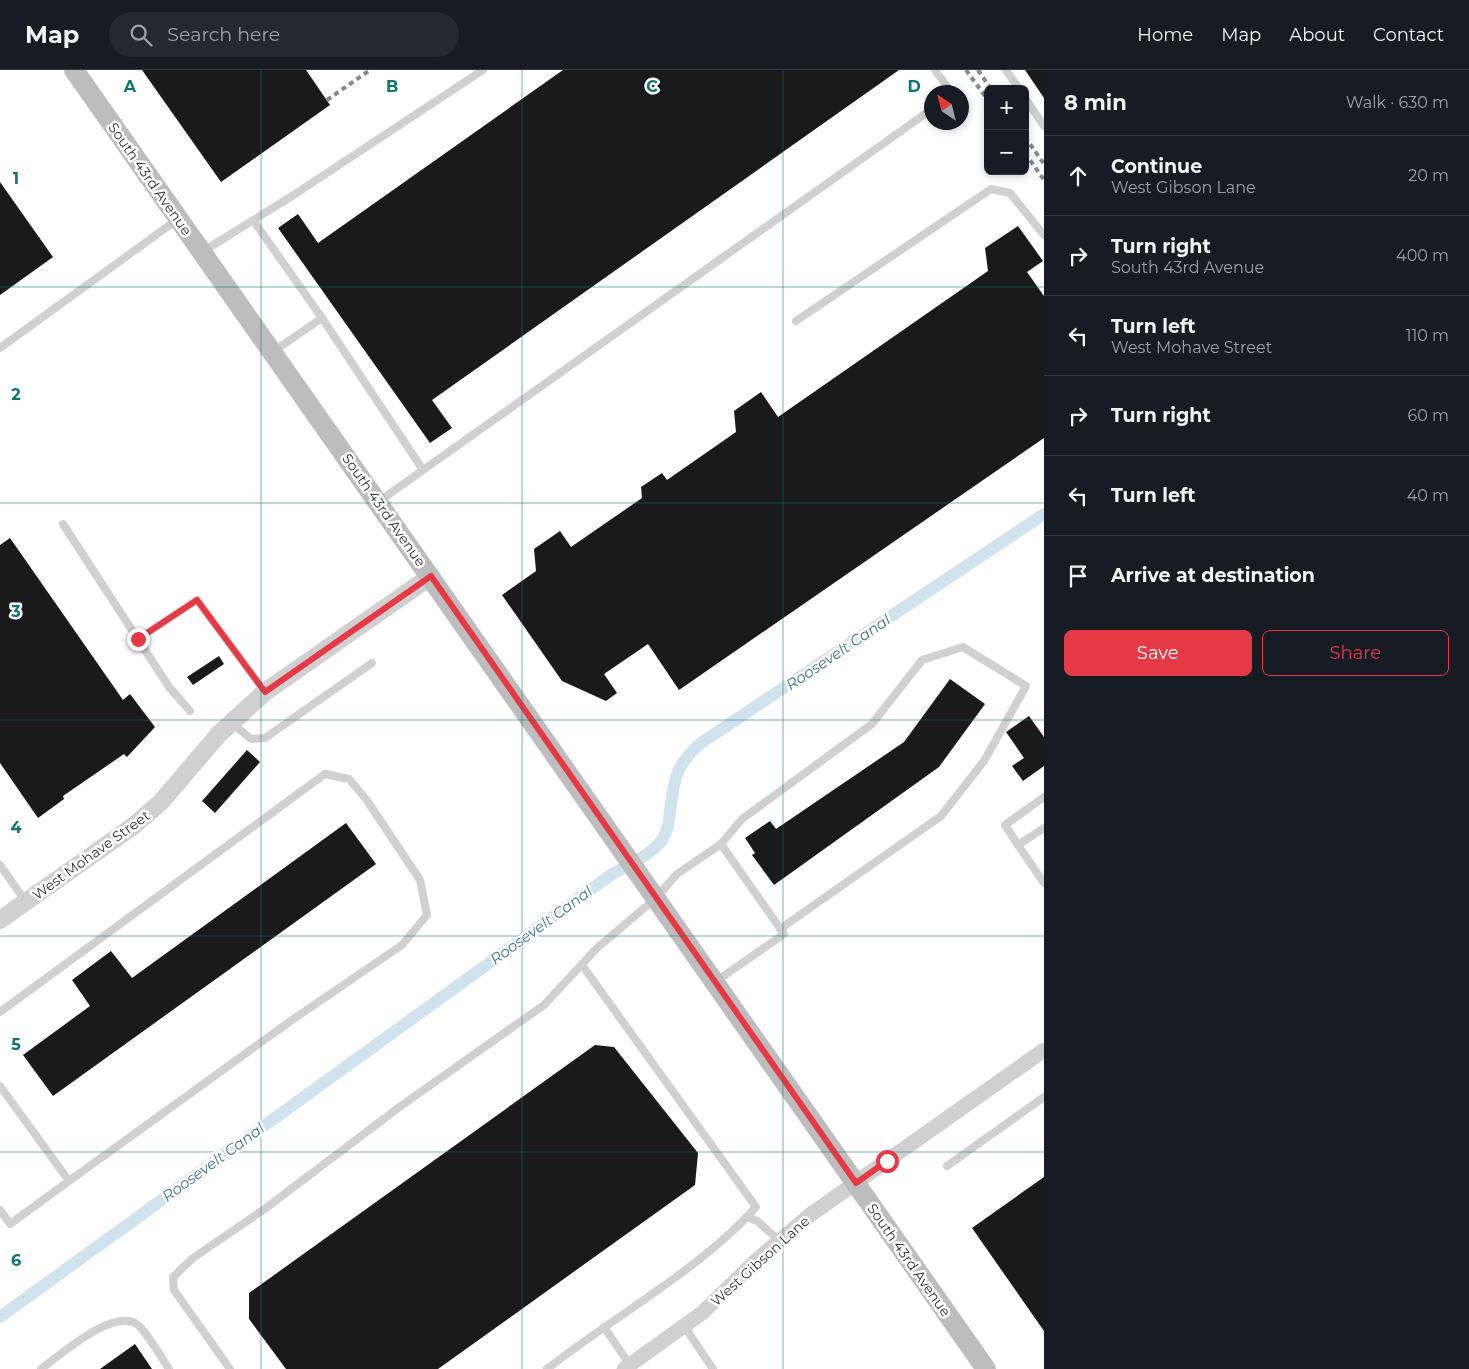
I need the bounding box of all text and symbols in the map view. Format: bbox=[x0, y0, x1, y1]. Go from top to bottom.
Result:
search box bbox=[109, 12, 459, 57]
text: Map bbox=[25, 20, 79, 49]
icon: search bbox=[127, 21, 155, 49]
text: Search here bbox=[167, 23, 280, 46]
text: Home bbox=[1137, 24, 1193, 46]
text: Map bbox=[1221, 24, 1261, 46]
text: About bbox=[1289, 24, 1345, 46]
text: Contact bbox=[1373, 24, 1444, 46]
text: A bbox=[123, 77, 137, 96]
text: B bbox=[386, 77, 398, 96]
text: C bbox=[646, 77, 658, 96]
text: D bbox=[907, 77, 921, 96]
north arrow bbox=[924, 85, 969, 130]
map controls bbox=[984, 85, 1029, 175]
button: + bbox=[984, 85, 1029, 130]
text: 8 min bbox=[1064, 90, 1127, 115]
text: Walk · 630 m bbox=[1346, 93, 1449, 112]
street label: South 43rd Avenue bbox=[104, 119, 196, 239]
button: − bbox=[984, 130, 1029, 175]
text: Continue bbox=[1111, 155, 1202, 178]
icon: ahead bbox=[1064, 162, 1092, 190]
text: 20 m bbox=[1408, 166, 1449, 185]
text: 1 bbox=[13, 169, 19, 188]
text: West Gibson Lane bbox=[1111, 178, 1256, 197]
text: Turn right bbox=[1111, 235, 1211, 258]
icon: right bbox=[1064, 242, 1092, 270]
text: 400 m bbox=[1396, 246, 1449, 265]
text: South 43rd Avenue bbox=[1111, 258, 1264, 277]
text: Turn left bbox=[1111, 315, 1196, 338]
icon: left bbox=[1064, 322, 1092, 350]
text: 110 m bbox=[1406, 326, 1449, 345]
text: West Mohave Street bbox=[1111, 338, 1272, 357]
text: 2 bbox=[11, 385, 21, 404]
icon: right bbox=[1064, 402, 1092, 430]
text: Turn right bbox=[1111, 404, 1211, 427]
text: 60 m bbox=[1407, 406, 1449, 425]
street label: South 43rd Avenue bbox=[338, 450, 430, 570]
icon: left bbox=[1064, 482, 1092, 510]
text: Turn left bbox=[1111, 484, 1196, 507]
text: 40 m bbox=[1407, 486, 1449, 505]
icon: arrive bbox=[1064, 562, 1092, 590]
text: Arrive at destination bbox=[1111, 564, 1315, 587]
text: 3 bbox=[10, 602, 21, 621]
water label: Roosevelt Canal bbox=[782, 610, 894, 694]
route end bbox=[127, 628, 150, 651]
button: Save bbox=[1064, 630, 1252, 676]
button: Share bbox=[1262, 630, 1449, 676]
street label: West Mohave Street bbox=[29, 806, 154, 904]
text: 4 bbox=[10, 818, 22, 837]
water label: Roosevelt Canal bbox=[486, 881, 596, 969]
text: 5 bbox=[11, 1035, 21, 1054]
water label: Roosevelt Canal bbox=[158, 1118, 268, 1206]
route start bbox=[876, 1150, 899, 1173]
street label: South 43rd Avenue bbox=[863, 1200, 955, 1320]
street label: West Gibson Lane bbox=[707, 1212, 813, 1310]
text: 6 bbox=[11, 1251, 21, 1270]

